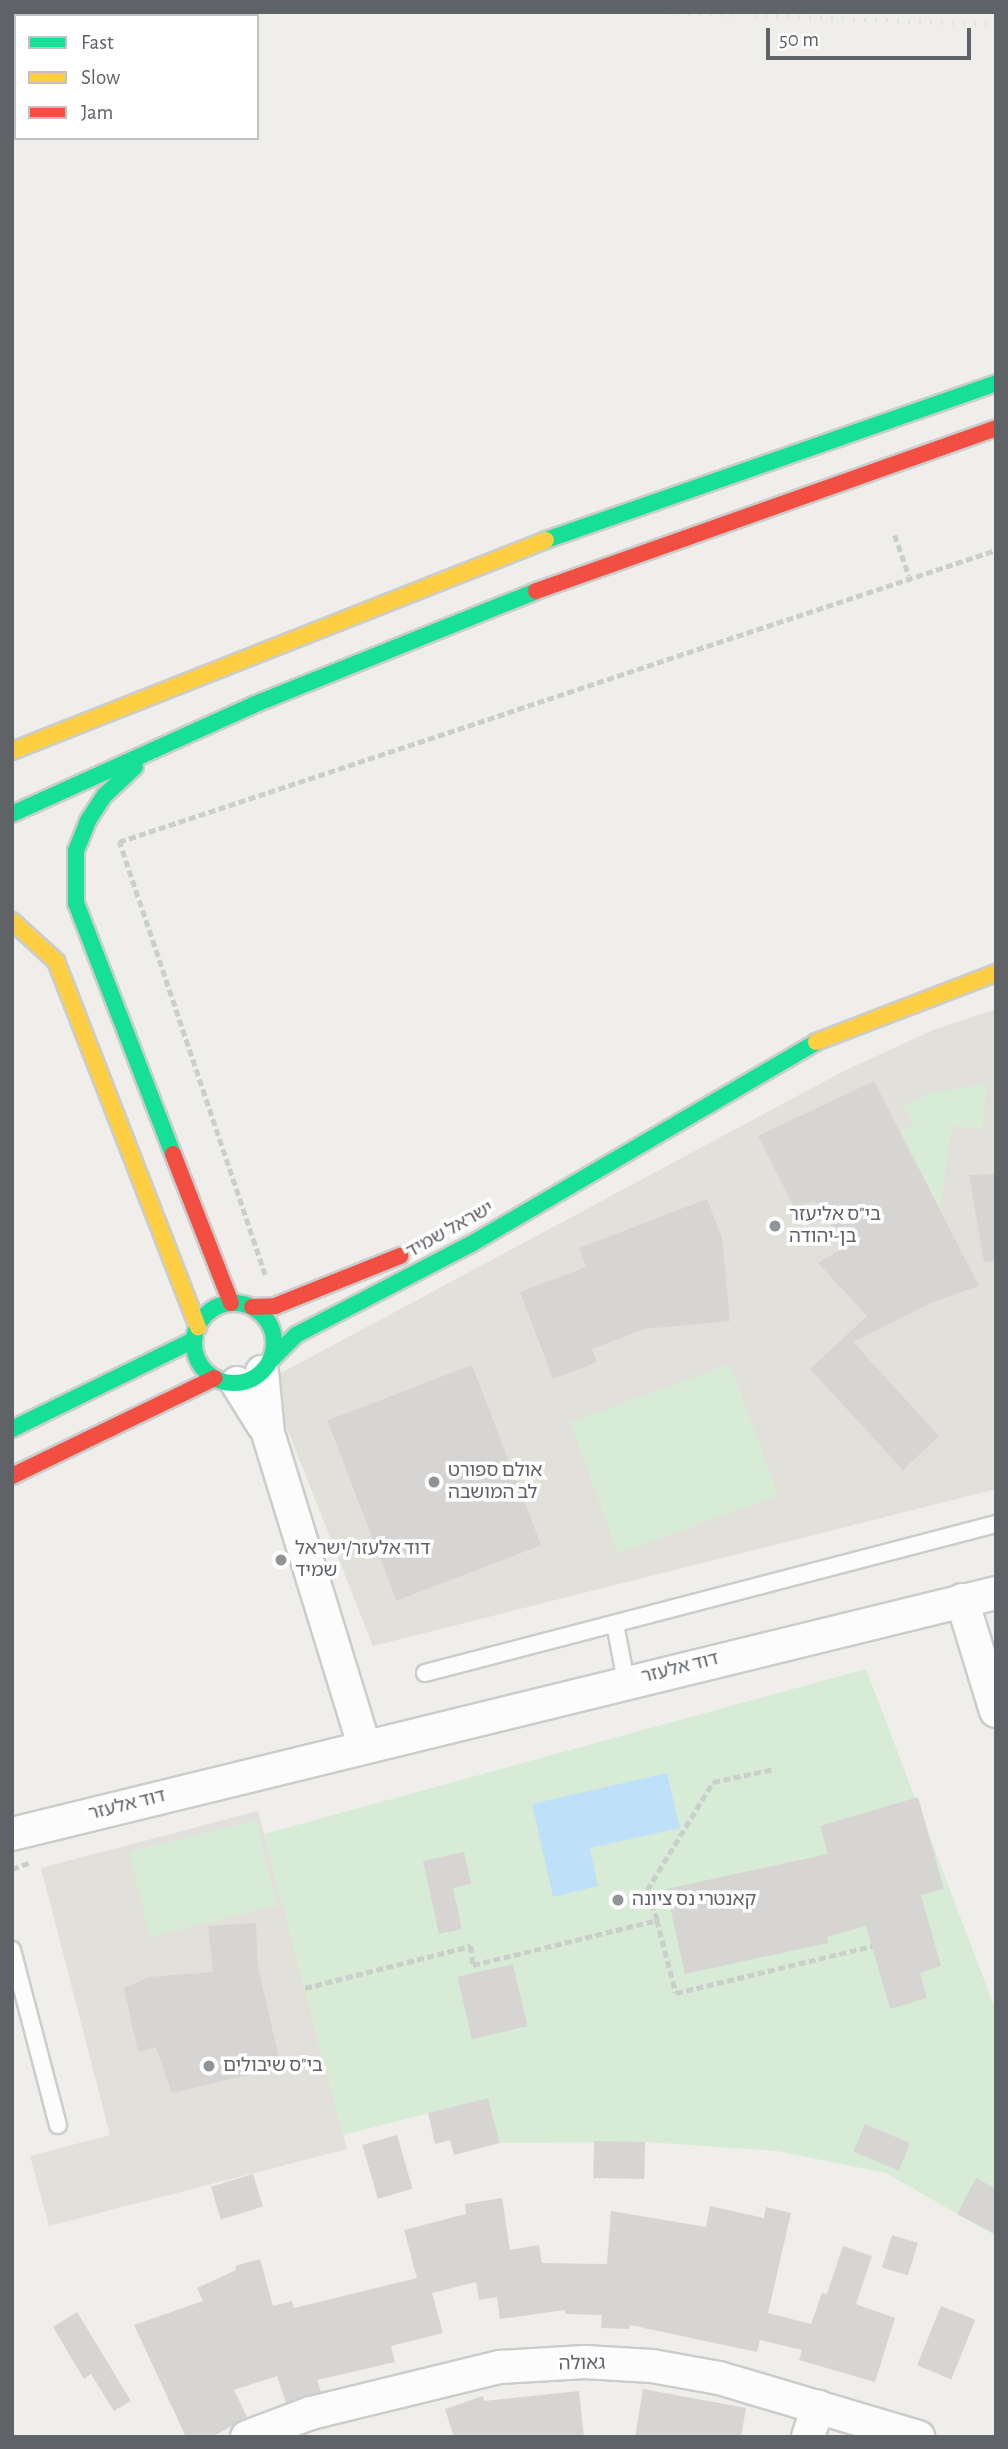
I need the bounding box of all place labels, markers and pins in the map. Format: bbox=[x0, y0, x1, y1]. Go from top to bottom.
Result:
place label: בי"ס אליעזר בן-יהודה bbox=[789, 1204, 881, 1248]
marker: בי"ס אליעזר בן-יהודה bbox=[767, 1218, 783, 1234]
place label: אולם ספורט לב המושבה bbox=[448, 1460, 542, 1504]
marker: אולם ספורט לב המושבה bbox=[426, 1474, 442, 1490]
place label: דוד אלעזר/ישראל שמיד bbox=[295, 1538, 430, 1582]
marker: דוד אלעזר/ישראל שמיד bbox=[273, 1552, 289, 1568]
place label: קאנטרי נס ציונה bbox=[632, 1889, 756, 1911]
marker: קאנטרי נס ציונה bbox=[610, 1892, 626, 1908]
place label: בי"ס שיבולים bbox=[223, 2055, 323, 2077]
marker: בי"ס שיבולים bbox=[201, 2058, 217, 2074]

